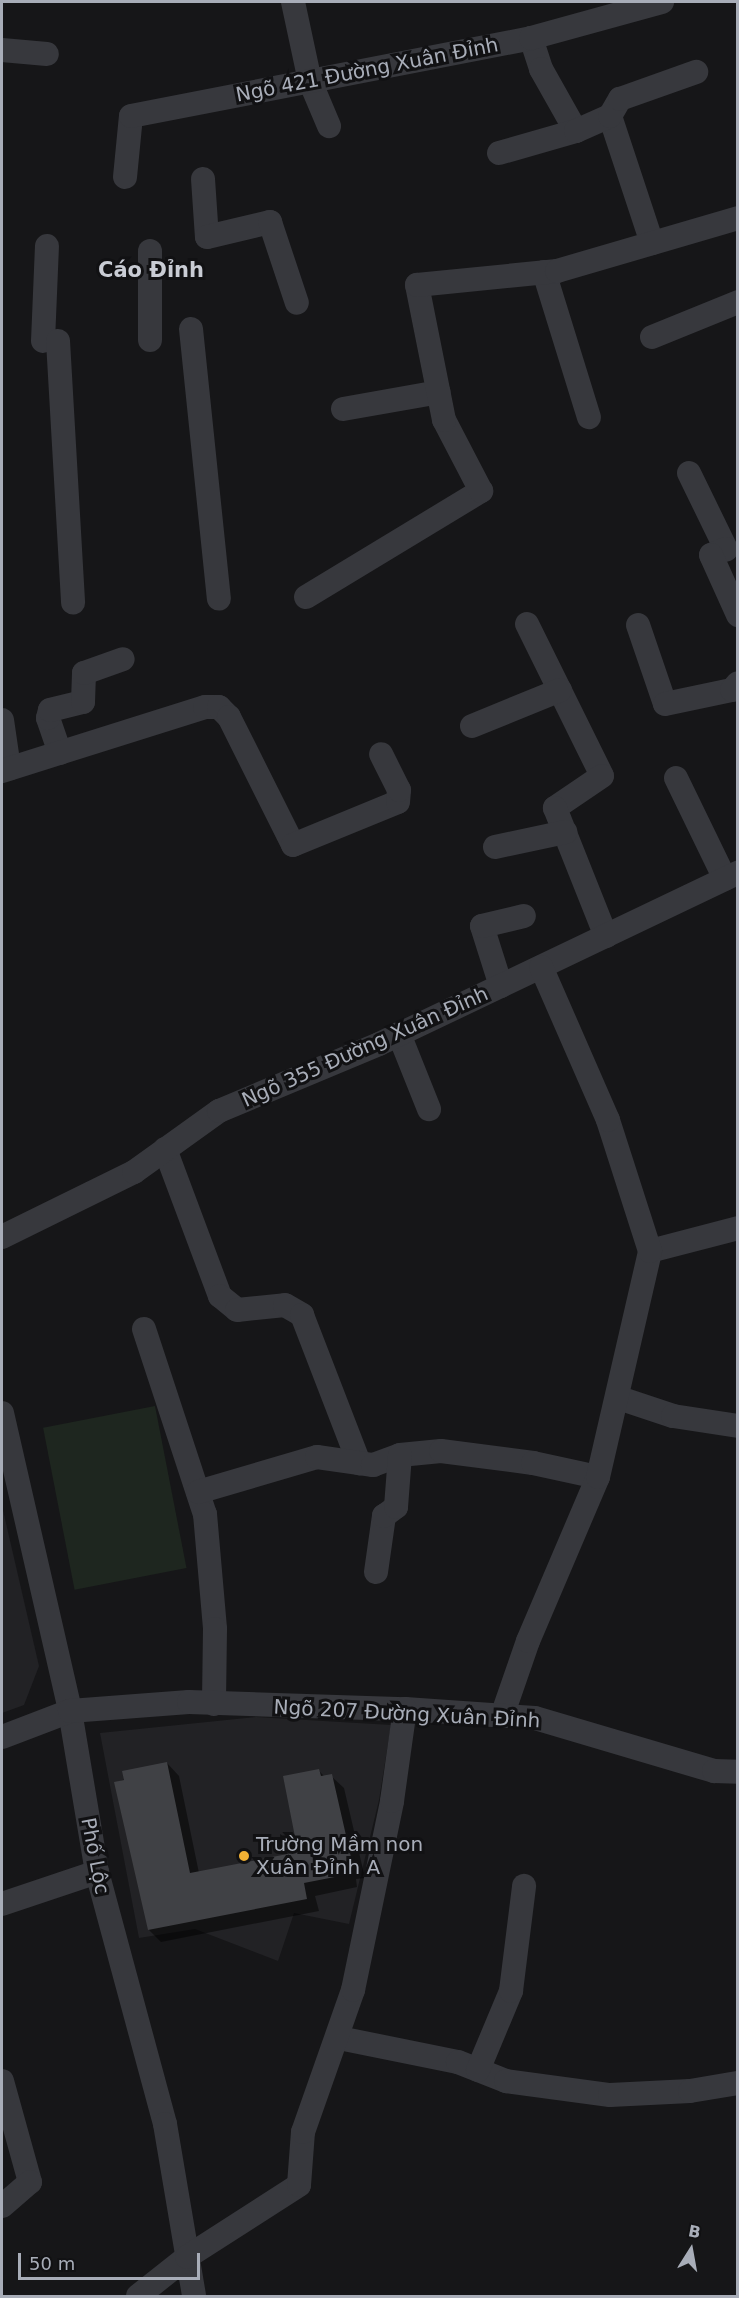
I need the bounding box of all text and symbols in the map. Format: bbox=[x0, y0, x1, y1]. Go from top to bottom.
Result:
street label: Ngõ 421 Đường Xuân Đỉnh bbox=[234, 33, 500, 107]
district label: Cáo Đỉnh bbox=[98, 257, 204, 283]
street label: Ngõ 355 Đường Xuân Đỉnh bbox=[238, 982, 492, 1112]
street label: Ngõ 207 Đường Xuân Đỉnh bbox=[273, 1695, 541, 1733]
street label: Phố Lộc bbox=[76, 1816, 114, 1896]
place label: Trường Mầm non Xuân Đỉnh A bbox=[256, 1832, 423, 1879]
marker: Trường Mầm non Xuân Đỉnh A bbox=[237, 1849, 251, 1863]
north arrow bbox=[661, 2220, 721, 2280]
text: B bbox=[687, 2221, 702, 2242]
scale bar bbox=[21, 2241, 202, 2279]
text: 50 m bbox=[29, 2253, 75, 2274]

